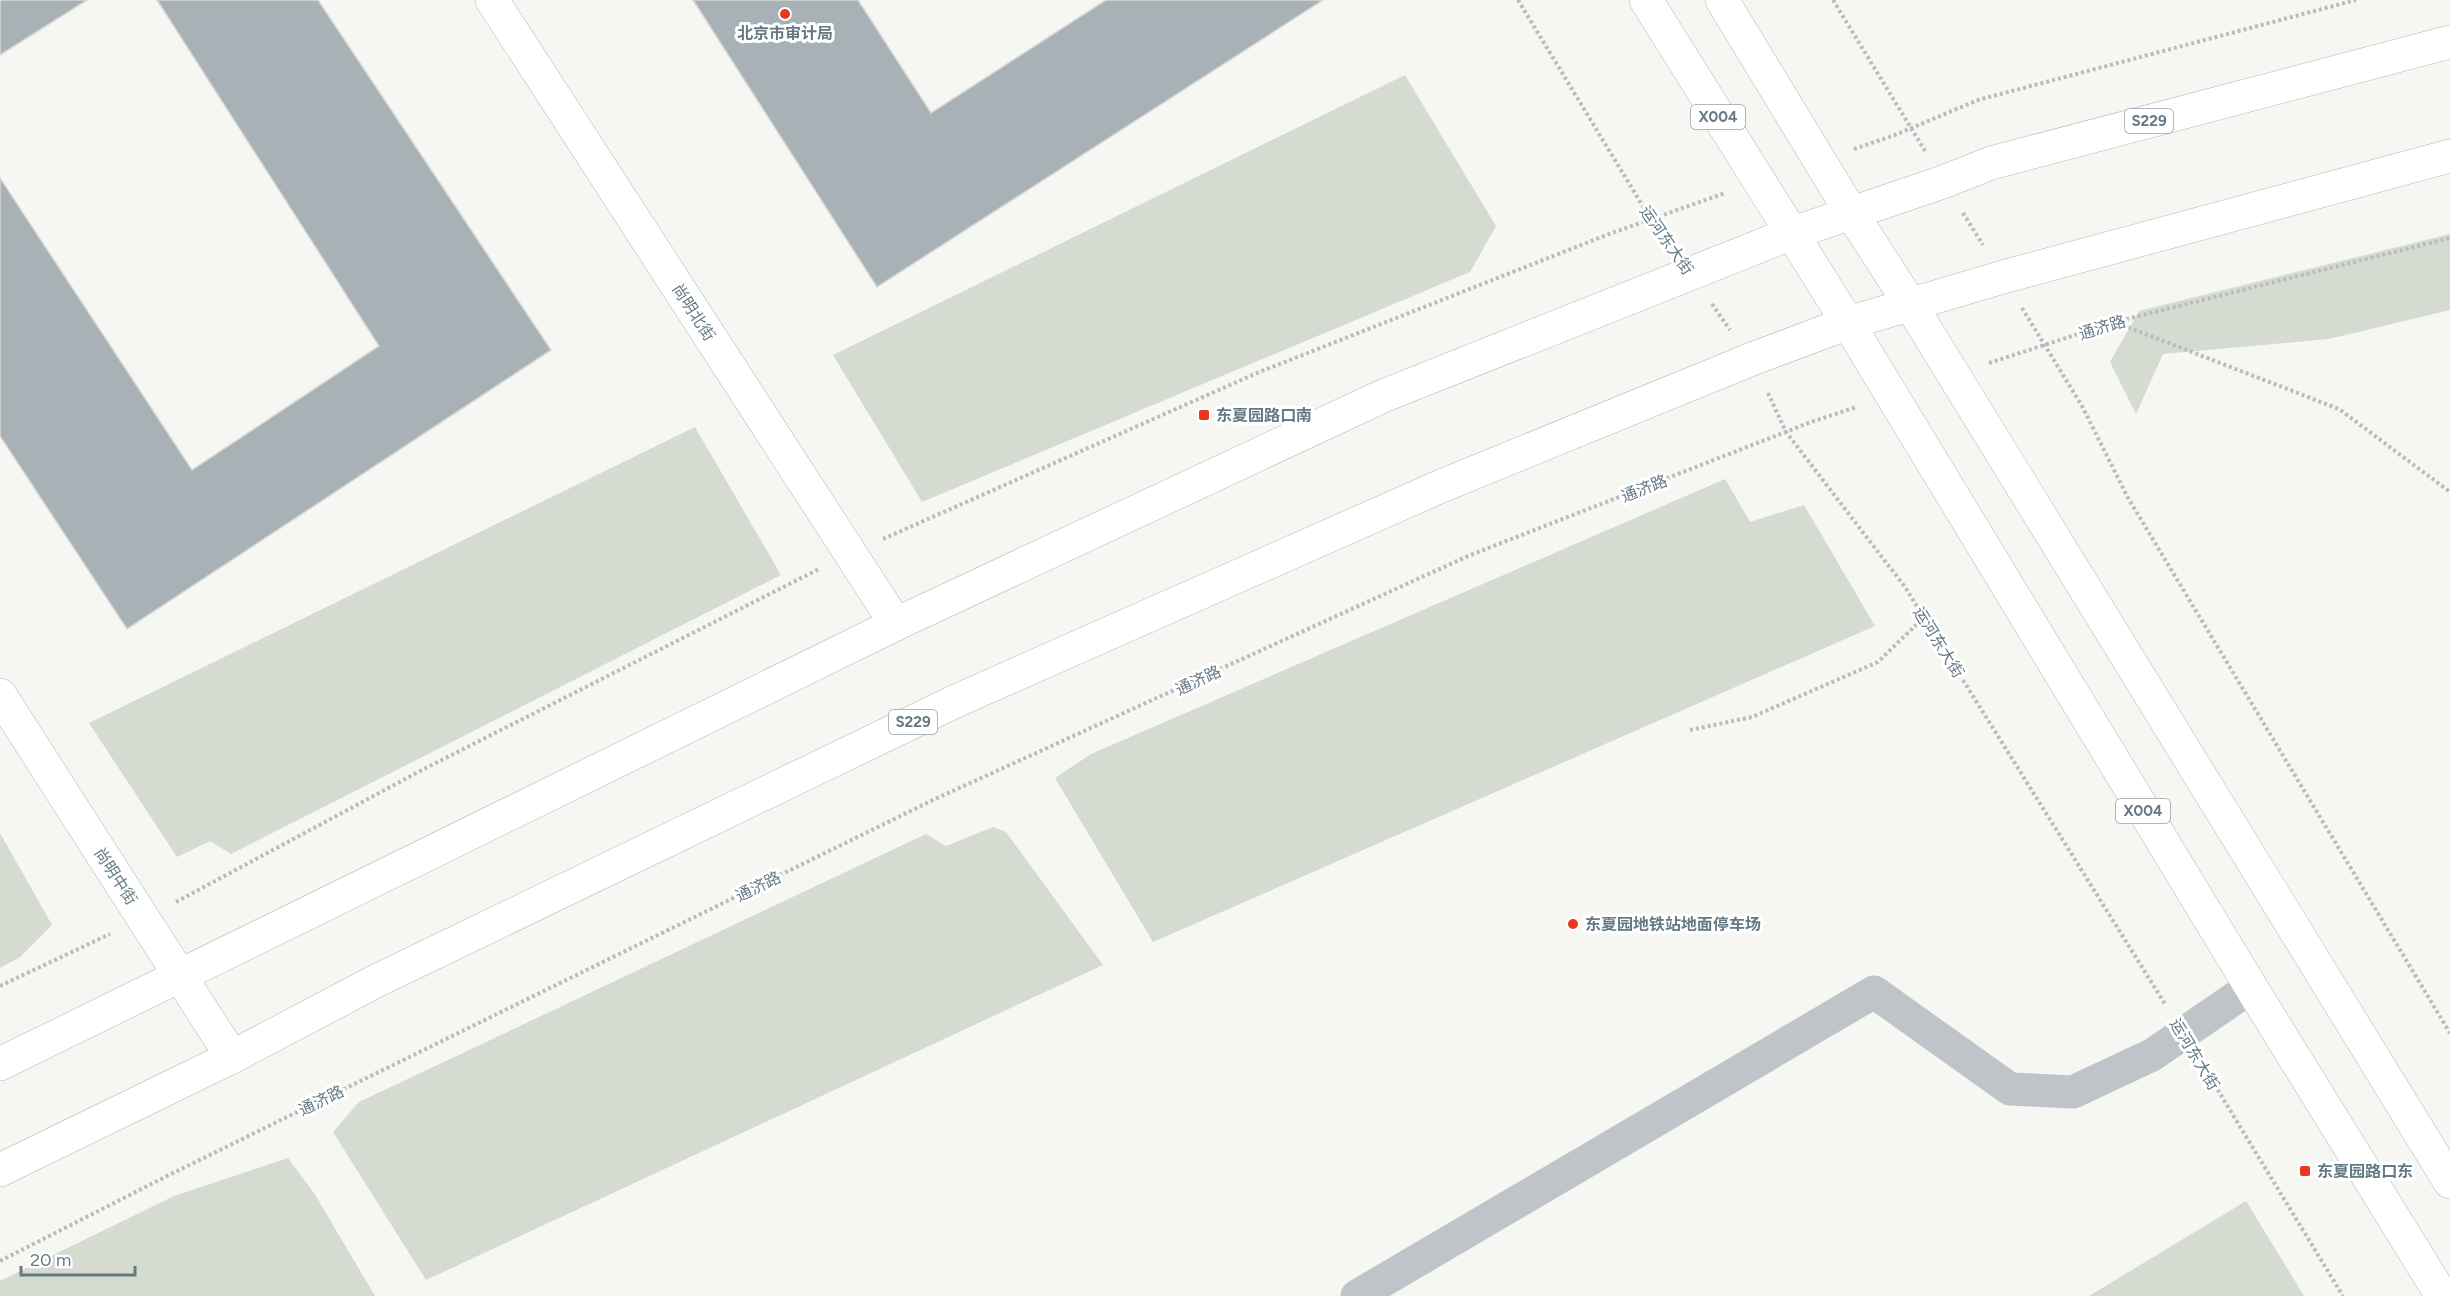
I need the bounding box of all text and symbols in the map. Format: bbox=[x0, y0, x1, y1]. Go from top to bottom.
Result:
marker: 北京市审计局 bbox=[778, 7, 792, 21]
place label: 北京市审计局 bbox=[737, 24, 833, 43]
road number: X004 bbox=[1691, 105, 1745, 129]
road number: S229 bbox=[2125, 109, 2173, 133]
street label: 运河东大街 bbox=[1636, 202, 1697, 279]
street label: 尚明北街 bbox=[668, 280, 719, 344]
street label: 通济路 bbox=[2076, 311, 2128, 344]
place label: 东夏园路口南 bbox=[1216, 406, 1312, 425]
marker: 东夏园路口南 bbox=[1197, 408, 1211, 422]
street label: 通济路 bbox=[1618, 471, 1670, 506]
street label: 运河东大街 bbox=[1909, 603, 1968, 681]
street label: 通济路 bbox=[1172, 662, 1224, 699]
road number: S229 bbox=[889, 710, 937, 734]
road number: X004 bbox=[2116, 799, 2170, 823]
street label: 尚明中街 bbox=[90, 844, 141, 908]
street label: 通济路 bbox=[732, 867, 784, 906]
place label: 东夏园地铁站地面停车场 bbox=[1585, 915, 1761, 934]
marker: 东夏园地铁站地面停车场 bbox=[1566, 917, 1580, 931]
street label: 运河东大街 bbox=[2166, 1015, 2223, 1093]
street label: 通济路 bbox=[295, 1081, 347, 1120]
place label: 东夏园路口东 bbox=[2317, 1162, 2413, 1181]
marker: 东夏园路口东 bbox=[2298, 1164, 2312, 1178]
scale bar bbox=[21, 1239, 135, 1277]
text: 20 m bbox=[30, 1249, 71, 1271]

